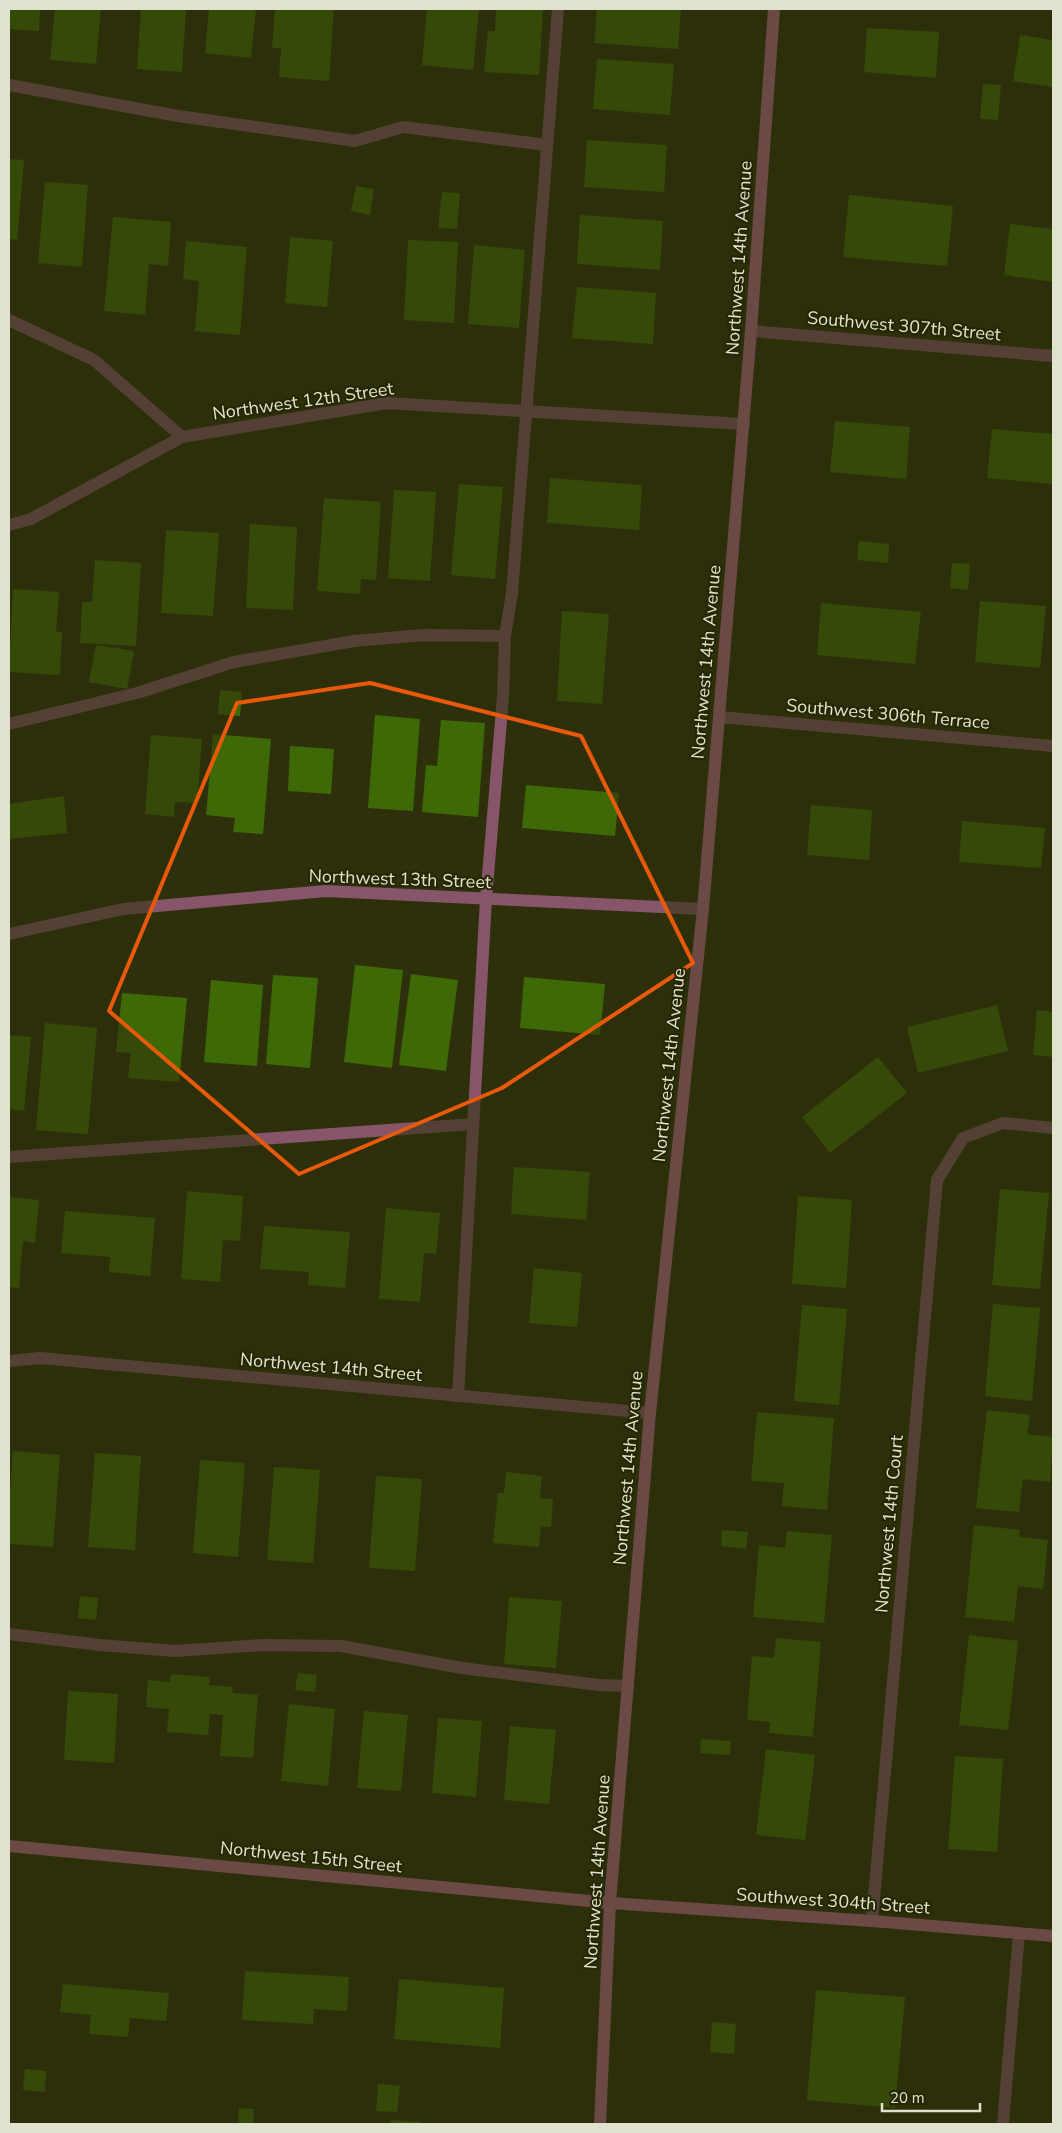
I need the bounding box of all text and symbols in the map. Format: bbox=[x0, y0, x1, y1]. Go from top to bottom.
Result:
street label: Northwest 14th Avenue bbox=[720, 160, 758, 356]
street label: Southwest 307th Street bbox=[806, 306, 1003, 346]
street label: Northwest 12th Street bbox=[211, 376, 396, 426]
street label: Northwest 14th Avenue bbox=[686, 564, 726, 760]
street label: Southwest 306th Terrace bbox=[785, 693, 991, 735]
street label: Northwest 13th Street bbox=[308, 864, 492, 894]
street label: Northwest 14th Avenue bbox=[647, 967, 691, 1163]
street label: Northwest 14th Street bbox=[239, 1347, 424, 1387]
street label: Northwest 14th Avenue bbox=[608, 1370, 648, 1566]
street label: Northwest 14th Court bbox=[869, 1433, 909, 1614]
street label: Northwest 14th Avenue bbox=[578, 1774, 616, 1970]
street label: Northwest 15th Street bbox=[219, 1836, 404, 1879]
street label: Southwest 304th Street bbox=[735, 1882, 931, 1920]
scale bar bbox=[882, 2080, 980, 2112]
text: 20 m bbox=[890, 2088, 925, 2108]

